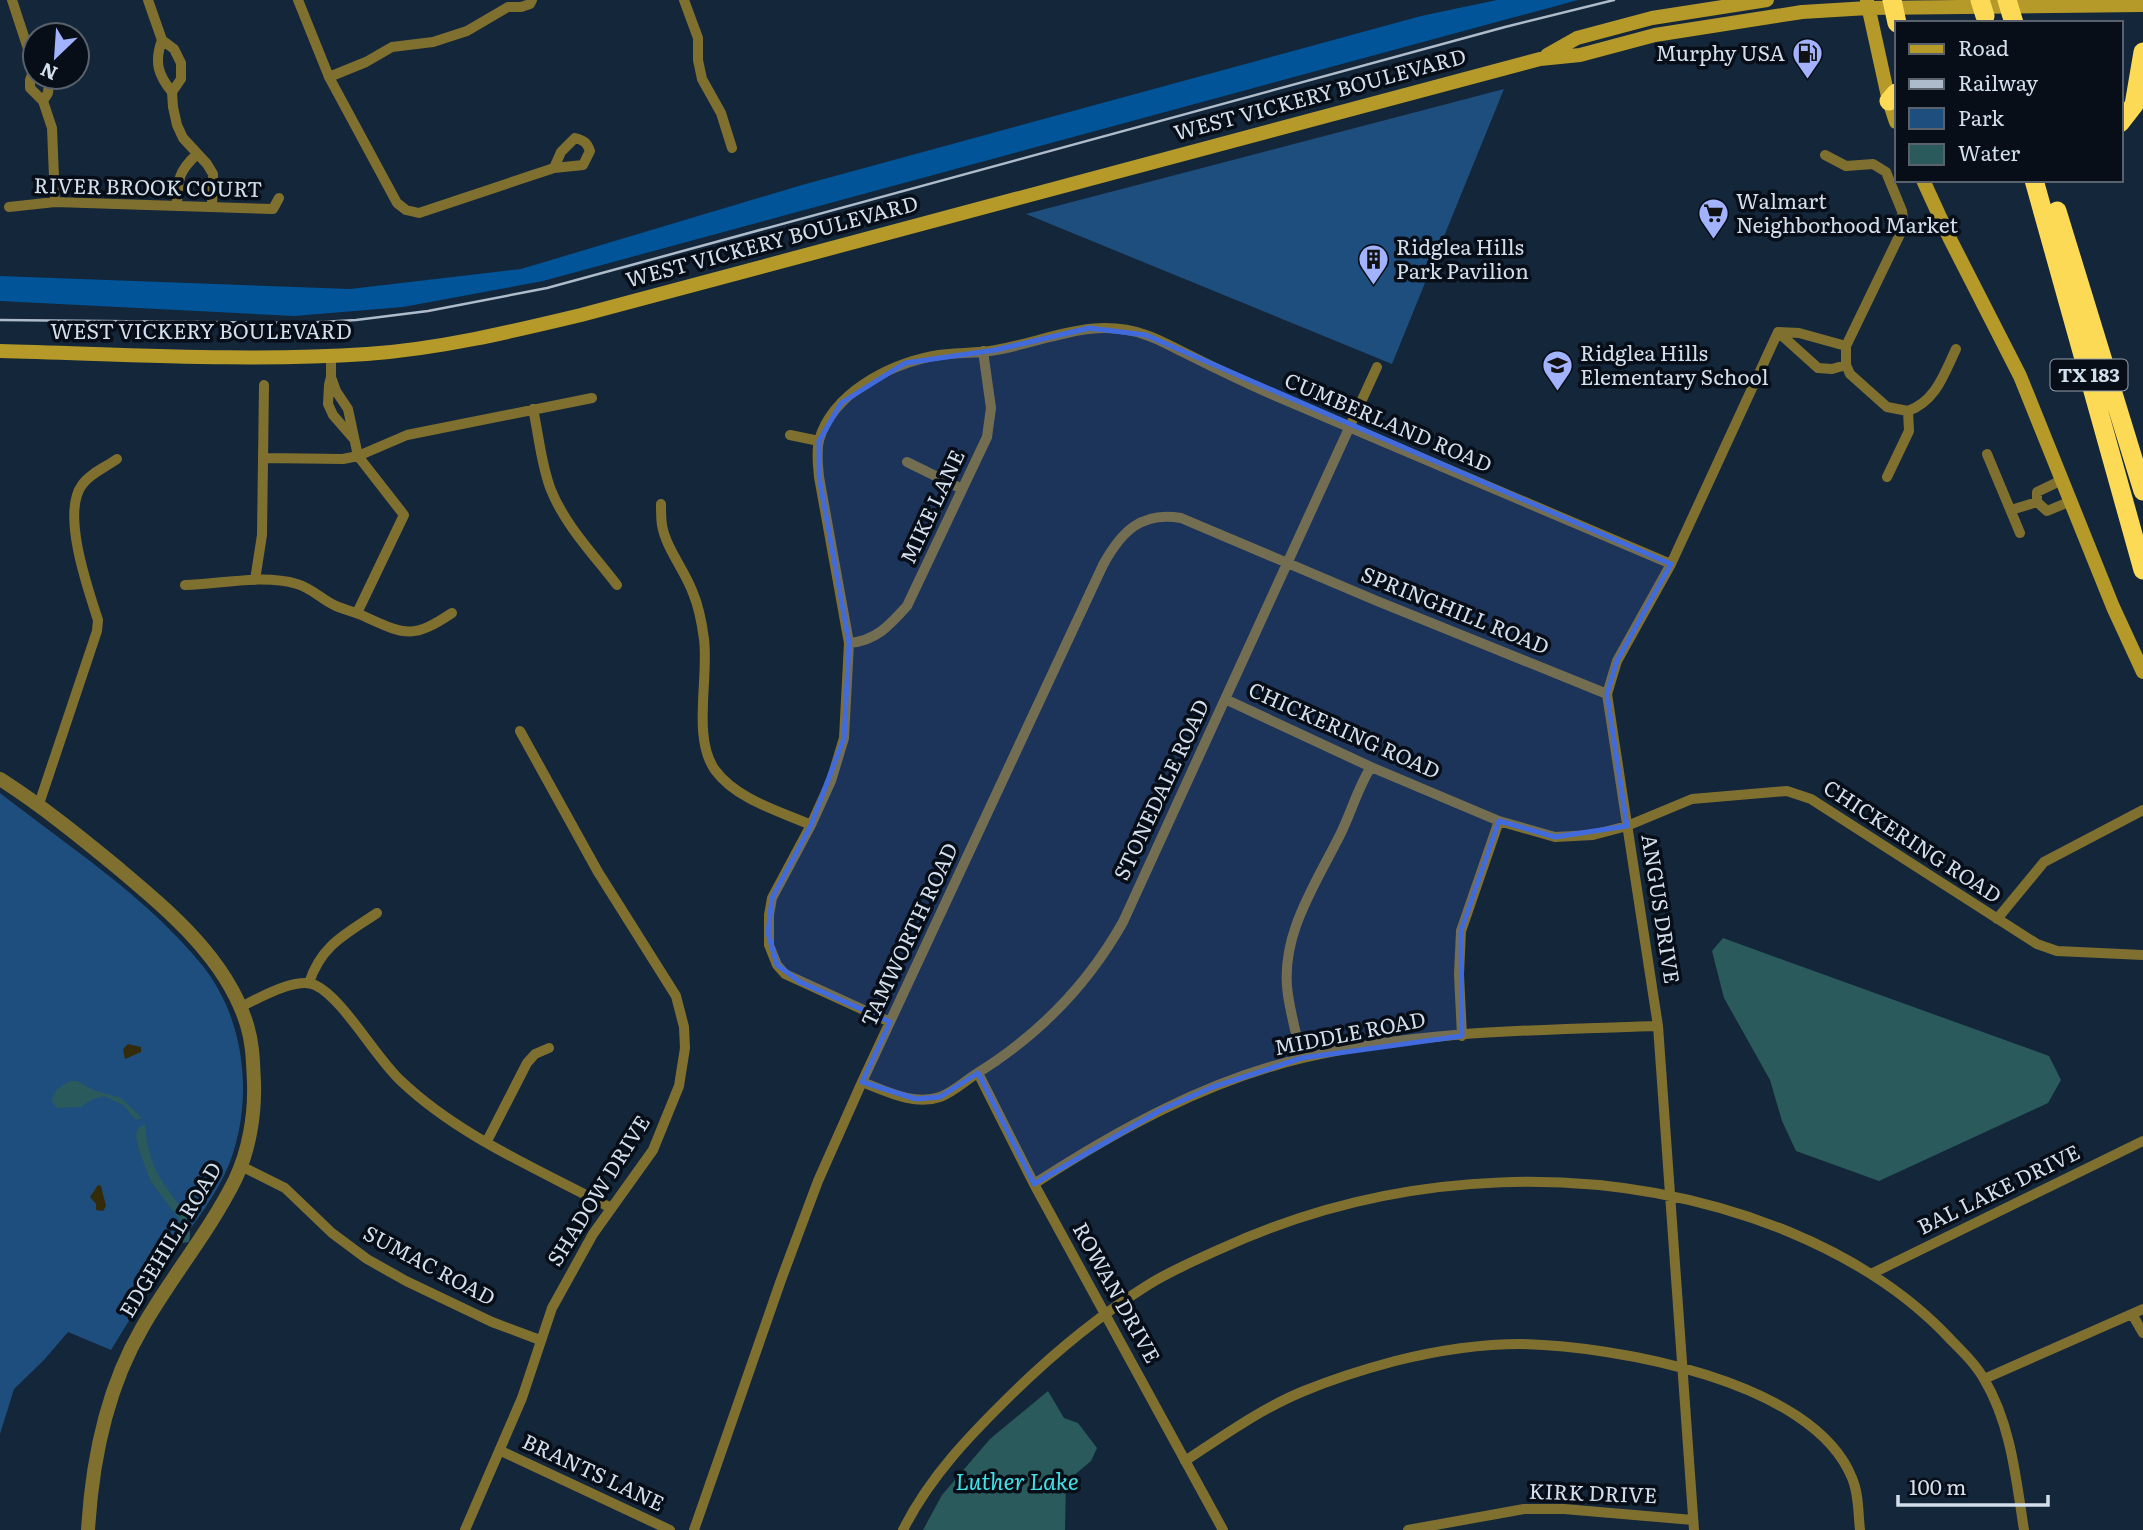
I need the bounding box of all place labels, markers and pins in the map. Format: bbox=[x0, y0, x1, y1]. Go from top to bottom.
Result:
place label: Murphy USA bbox=[1656, 36, 1786, 67]
fuel station icon: Murphy USA bbox=[1791, 37, 1825, 81]
place label: Walmart Neighborhood Market bbox=[1736, 184, 1958, 239]
supermarket icon: Walmart Neighborhood Market bbox=[1696, 197, 1730, 241]
place label: Ridglea Hills Park Pavilion bbox=[1396, 230, 1529, 285]
building icon: Ridglea Hills Park Pavilion bbox=[1356, 243, 1390, 287]
place label: Ridglea Hills Elementary School bbox=[1580, 336, 1769, 391]
school or university icon: Ridglea Hills Elementary School bbox=[1540, 349, 1574, 393]

